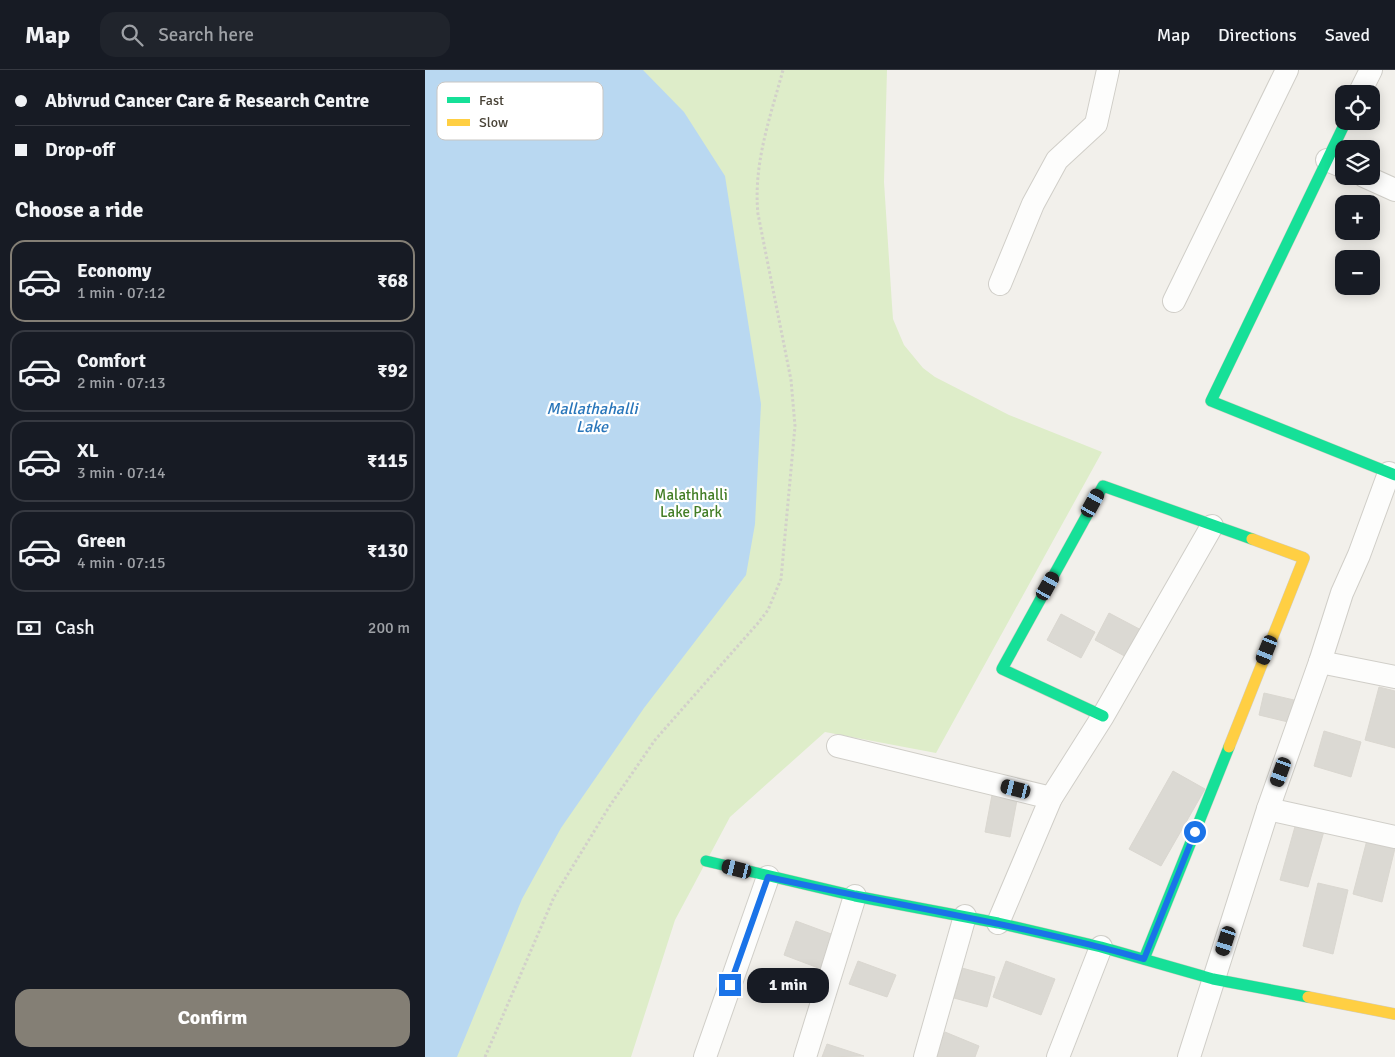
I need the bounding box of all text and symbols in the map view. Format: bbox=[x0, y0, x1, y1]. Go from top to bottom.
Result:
search box bbox=[100, 12, 450, 57]
text: Map bbox=[25, 20, 70, 50]
icon: search bbox=[118, 21, 146, 49]
text: Search here bbox=[158, 23, 254, 47]
text: Map bbox=[1157, 24, 1190, 46]
text: Directions bbox=[1218, 24, 1297, 46]
text: Saved bbox=[1325, 24, 1370, 46]
legend bbox=[437, 82, 603, 140]
map controls bbox=[1335, 85, 1380, 295]
button: locate bbox=[1335, 85, 1380, 130]
text: Abivrud Cancer Care & Research Centre bbox=[45, 89, 369, 113]
text: Fast bbox=[479, 92, 504, 109]
text: Slow bbox=[479, 114, 508, 131]
text: Drop-off bbox=[45, 138, 115, 162]
button: layers bbox=[1335, 140, 1380, 185]
button: + bbox=[1335, 195, 1380, 240]
text: Choose a ride bbox=[15, 196, 143, 223]
button: − bbox=[1335, 250, 1380, 295]
icon: car bbox=[17, 259, 62, 304]
text: Economy bbox=[77, 259, 151, 283]
text: ₹68 bbox=[377, 269, 408, 293]
text: 1 min · 07:12 bbox=[77, 283, 166, 303]
icon: car bbox=[17, 349, 62, 394]
text: Comfort bbox=[77, 349, 146, 373]
text: ₹92 bbox=[377, 359, 408, 383]
text: 2 min · 07:13 bbox=[77, 373, 166, 393]
water label: Mallathahalli Lake bbox=[547, 399, 639, 437]
icon: car bbox=[17, 439, 62, 484]
text: XL bbox=[77, 439, 99, 463]
text: ₹115 bbox=[367, 449, 408, 473]
text: 3 min · 07:14 bbox=[77, 463, 166, 483]
park label: Malathhalli Lake Park bbox=[654, 486, 728, 521]
car bbox=[1079, 486, 1106, 520]
icon: car bbox=[17, 529, 62, 574]
text: Green bbox=[77, 529, 126, 553]
text: ₹130 bbox=[367, 539, 408, 563]
text: 4 min · 07:15 bbox=[77, 553, 166, 573]
car bbox=[1034, 569, 1061, 603]
icon: cash bbox=[15, 614, 43, 642]
text: Cash bbox=[55, 616, 95, 640]
text: 200 m bbox=[368, 618, 410, 638]
car bbox=[1254, 633, 1279, 667]
car bbox=[1268, 755, 1293, 789]
car bbox=[999, 778, 1032, 800]
route start bbox=[1184, 821, 1206, 843]
car bbox=[720, 858, 753, 880]
car bbox=[1214, 924, 1237, 958]
callout: 1 min bbox=[747, 968, 830, 1002]
route end bbox=[719, 974, 741, 996]
text: 1 min bbox=[769, 975, 807, 995]
button: Confirm bbox=[15, 989, 410, 1047]

